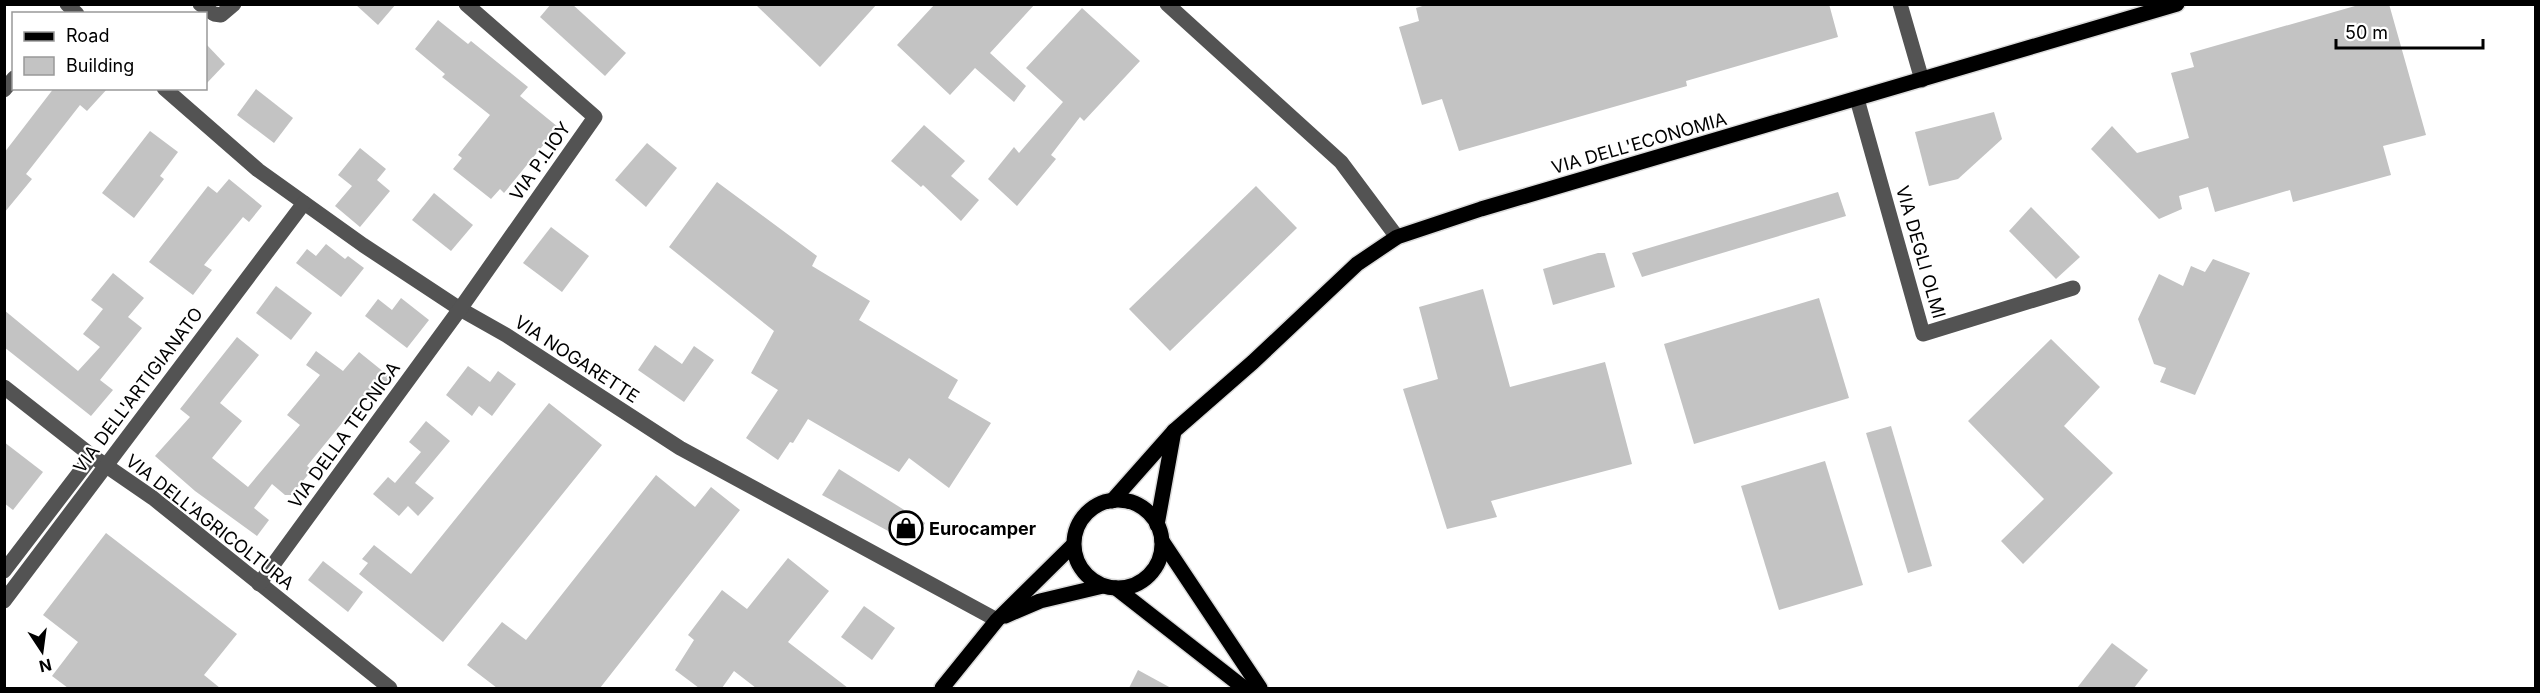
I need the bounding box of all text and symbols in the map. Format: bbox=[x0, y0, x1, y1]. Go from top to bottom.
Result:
legend bbox=[12, 12, 207, 90]
scale bar bbox=[2336, 12, 2483, 50]
text: 50 m bbox=[2345, 22, 2388, 43]
text: Road bbox=[66, 25, 109, 46]
text: Building bbox=[66, 55, 134, 76]
street label: VIA DELL'ECONOMIA bbox=[1549, 108, 1729, 178]
street label: VIA P.LIOY bbox=[505, 118, 575, 204]
street label: VIA DEGLI OLMI bbox=[1892, 183, 1950, 321]
street label: VIA DELL'ARTIGIANATO bbox=[69, 303, 207, 477]
street label: VIA NOGARETTE bbox=[511, 311, 643, 407]
street label: VIA DELLA TECNICA bbox=[284, 358, 404, 512]
street label: VIA DELL'AGRICOLTURA bbox=[122, 450, 298, 594]
shop icon: Eurocamper bbox=[888, 510, 924, 546]
place label: Eurocamper bbox=[929, 518, 1036, 539]
north arrow bbox=[12, 621, 72, 681]
text: N bbox=[37, 654, 54, 677]

